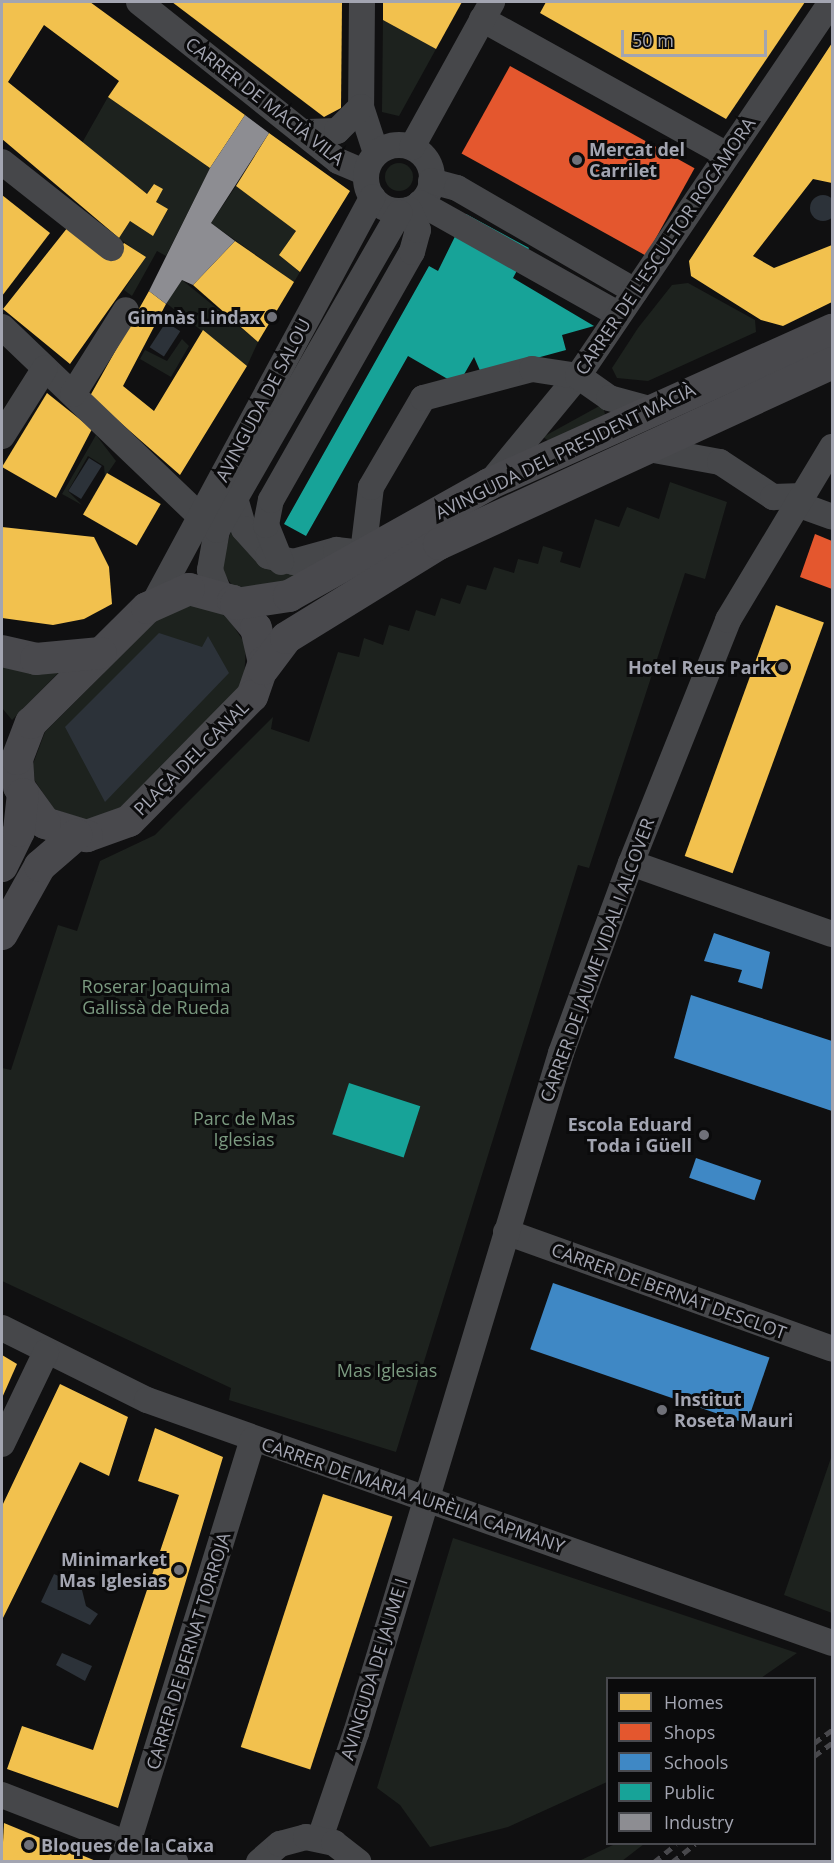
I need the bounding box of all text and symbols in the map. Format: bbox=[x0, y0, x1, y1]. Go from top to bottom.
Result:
scale bar bbox=[624, 18, 770, 56]
text: 50 m bbox=[632, 28, 674, 52]
street label: CARRER DE MACIÀ VILA bbox=[182, 32, 348, 170]
street label: CARRER DE L'ESCULTOR ROCAMORA bbox=[571, 113, 759, 379]
place label: Mercat del Carrilet bbox=[589, 139, 685, 182]
marker: Mercat del Carrilet bbox=[570, 153, 584, 167]
place label: Gimnàs Lindax bbox=[127, 306, 260, 328]
marker: Gimnàs Lindax bbox=[265, 310, 279, 324]
street label: AVINGUDA DE SALOU bbox=[211, 315, 315, 485]
street label: AVINGUDA DEL PRESIDENT MACIÀ bbox=[432, 378, 698, 524]
place label: Hotel Reus Park bbox=[628, 656, 771, 678]
marker: Hotel Reus Park bbox=[776, 660, 790, 674]
street label: PLAÇA DEL CANAL bbox=[129, 696, 253, 820]
street label: CARRER DE JAUME VIDAL I ALCOVER bbox=[535, 815, 659, 1105]
park label: Roserar Joaquima Gallissà de Rueda bbox=[82, 976, 230, 1018]
park label: Parc de Mas Iglesias bbox=[193, 1108, 295, 1150]
place label: Escola Eduard Toda i Güell bbox=[568, 1114, 692, 1156]
marker: Escola Eduard Toda i Güell bbox=[697, 1128, 711, 1142]
street label: CARRER DE BERNAT DESCLOT bbox=[549, 1238, 789, 1344]
park label: Mas Iglesias bbox=[337, 1359, 437, 1381]
place label: Institut Roseta Mauri bbox=[674, 1389, 793, 1432]
marker: Institut Roseta Mauri bbox=[655, 1403, 669, 1417]
street label: CARRER DE MARIA AURÈLIA CAPMANY bbox=[259, 1433, 567, 1557]
street label: CARRER DE BERNAT TORROJA bbox=[142, 1530, 234, 1772]
place label: Minimarket Mas Iglesias bbox=[59, 1549, 167, 1592]
marker: Minimarket Mas Iglesias bbox=[172, 1563, 186, 1577]
street label: AVINGUDA DE JAUME I bbox=[336, 1575, 412, 1763]
legend bbox=[606, 1677, 816, 1845]
text: Homes bbox=[664, 1690, 723, 1714]
text: Shops bbox=[664, 1720, 715, 1744]
text: Schools bbox=[664, 1750, 728, 1774]
text: Public bbox=[664, 1780, 715, 1804]
text: Industry bbox=[664, 1810, 734, 1834]
place label: Bloques de la Caixa bbox=[41, 1834, 214, 1856]
marker: Bloques de la Caixa bbox=[22, 1838, 36, 1852]

